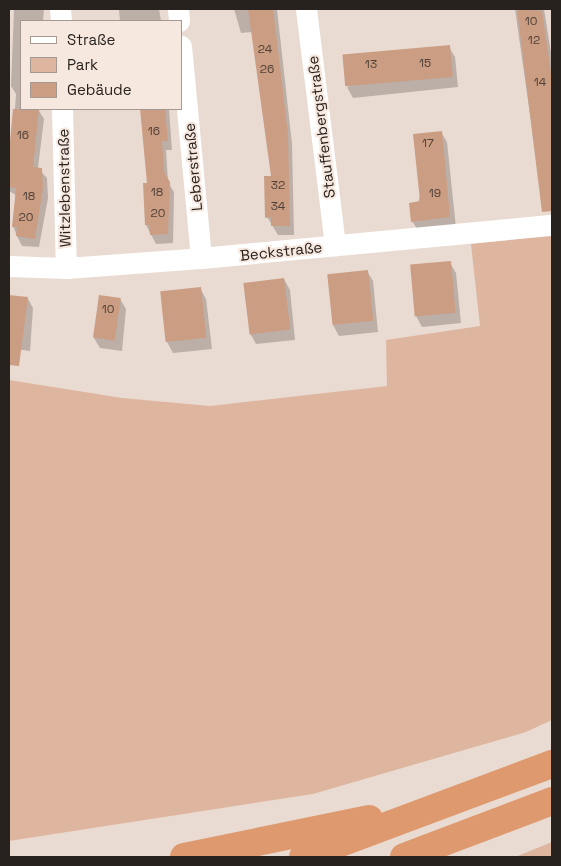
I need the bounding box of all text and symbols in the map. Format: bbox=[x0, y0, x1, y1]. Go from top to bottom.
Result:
house number: 10 bbox=[525, 15, 537, 29]
legend bbox=[20, 20, 182, 110]
text: Straße bbox=[67, 30, 115, 49]
house number: 12 bbox=[528, 34, 540, 48]
house number: 24 bbox=[258, 43, 272, 57]
text: Park bbox=[67, 55, 98, 74]
street label: Stauffenbergstraße bbox=[303, 55, 339, 199]
house number: 15 bbox=[419, 57, 431, 71]
house number: 13 bbox=[365, 58, 377, 72]
house number: 26 bbox=[260, 63, 274, 77]
house number: 14 bbox=[534, 76, 546, 90]
text: Gebäude bbox=[67, 80, 132, 99]
street label: Leberstraße bbox=[180, 122, 206, 212]
house number: 16 bbox=[148, 125, 160, 139]
street label: Witzlebenstraße bbox=[54, 128, 74, 248]
house number: 16 bbox=[17, 129, 29, 143]
house number: 17 bbox=[422, 137, 434, 151]
house number: 32 bbox=[271, 179, 285, 193]
house number: 18 bbox=[151, 186, 163, 200]
house number: 19 bbox=[429, 187, 441, 201]
house number: 18 bbox=[23, 190, 35, 204]
house number: 34 bbox=[271, 200, 285, 214]
house number: 20 bbox=[151, 207, 165, 221]
house number: 20 bbox=[19, 211, 33, 225]
street label: Beckstraße bbox=[239, 238, 323, 264]
house number: 10 bbox=[102, 303, 114, 317]

